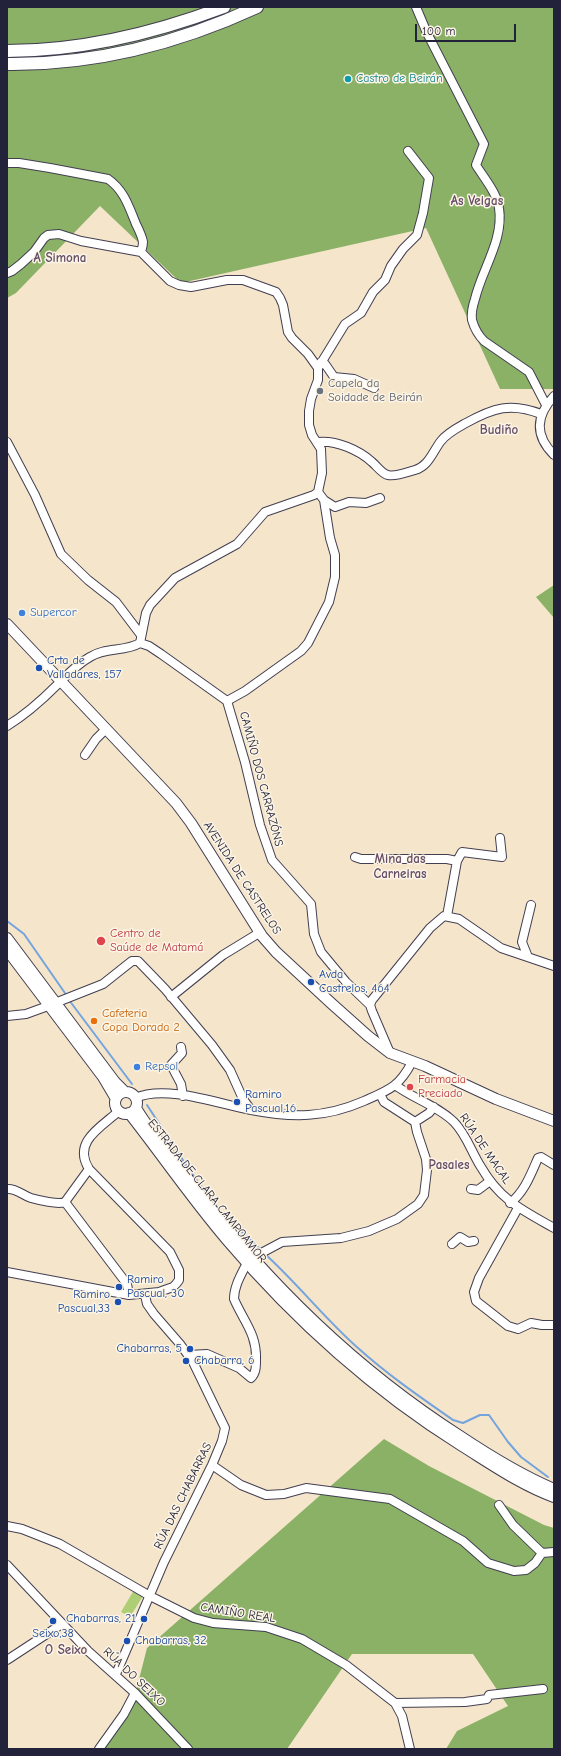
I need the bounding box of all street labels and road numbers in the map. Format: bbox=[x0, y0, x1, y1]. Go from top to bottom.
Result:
street label: CAMIÑO DOS CARRAZÓNS bbox=[236, 710, 286, 848]
street label: AVENIDA DE CASTRELOS bbox=[200, 819, 284, 937]
street label: RÚA DE MACAL bbox=[456, 1111, 514, 1187]
street label: ESTRADA DE CLARA CAMPOAMOR bbox=[145, 1116, 269, 1266]
street label: RÚA DAS CHABARRAS bbox=[151, 1440, 215, 1552]
street label: CAMIÑO REAL bbox=[199, 1600, 277, 1626]
street label: RÚA DO SEIXO bbox=[100, 1644, 168, 1710]

